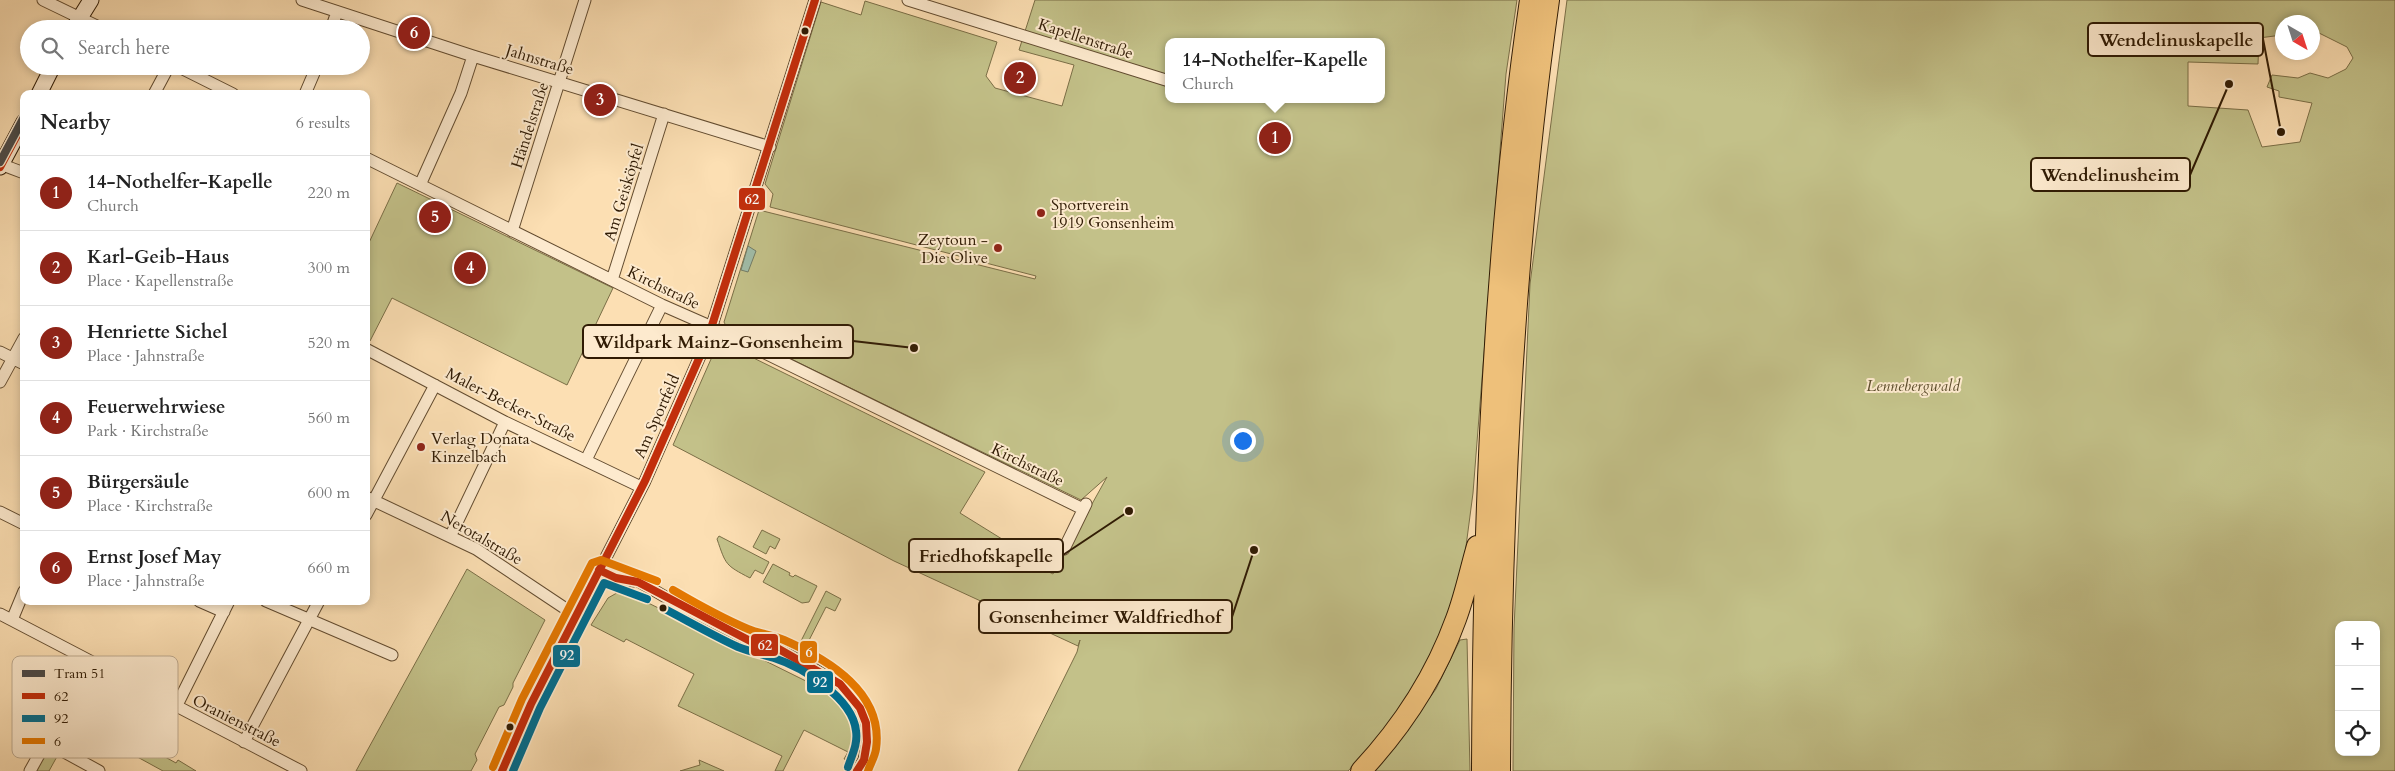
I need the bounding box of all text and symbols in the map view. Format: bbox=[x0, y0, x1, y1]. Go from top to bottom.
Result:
street label: Kapellenstraße bbox=[1035, 13, 1136, 65]
pin: 6 bbox=[398, 14, 430, 52]
north arrow bbox=[2275, 15, 2320, 60]
search box bbox=[20, 20, 370, 75]
callout: Wendelinuskapelle bbox=[2088, 23, 2263, 56]
unlabelled marker bbox=[800, 26, 810, 36]
text: Wendelinuskapelle bbox=[2098, 28, 2253, 53]
icon: search bbox=[38, 34, 66, 62]
text: Search here bbox=[78, 35, 170, 61]
popup bbox=[1165, 38, 1385, 103]
street label: Jahnstraße bbox=[501, 39, 576, 81]
text: 14-Nothelfer-Kapelle bbox=[1182, 47, 1368, 73]
pin: 2 bbox=[1004, 59, 1036, 97]
text: Church bbox=[1182, 73, 1234, 95]
street label: Händelstraße bbox=[506, 79, 554, 171]
pin: 3 bbox=[584, 81, 616, 119]
text: Nearby bbox=[40, 108, 111, 137]
text: 6 results bbox=[296, 112, 350, 134]
pin: 1 bbox=[1259, 119, 1291, 157]
street label: Am Geisköpfel bbox=[599, 141, 649, 244]
callout: Wendelinusheim bbox=[2031, 158, 2190, 191]
text: Wendelinusheim bbox=[2040, 163, 2180, 188]
text: 14-Nothelfer-Kapelle bbox=[87, 169, 273, 195]
text: 1 bbox=[52, 182, 60, 204]
text: 220 m bbox=[308, 182, 350, 204]
line badge: 62 bbox=[738, 187, 766, 211]
text: 62 bbox=[745, 190, 759, 209]
place label: Sportverein 1919 Gonsenheim bbox=[1051, 194, 1175, 234]
text: Church bbox=[87, 195, 139, 217]
pin: 5 bbox=[419, 198, 451, 236]
marker: Sportverein 1919 Gonsenheim bbox=[1035, 207, 1047, 219]
place label: Zeytoun - Die Olive bbox=[918, 229, 988, 269]
marker: Zeytoun - Die Olive bbox=[992, 242, 1004, 254]
text: Karl-Geib-Haus bbox=[87, 244, 229, 270]
pin: 4 bbox=[454, 249, 486, 287]
text: 2 bbox=[52, 257, 60, 279]
text: 300 m bbox=[308, 257, 350, 279]
street label: Kirchstraße bbox=[624, 261, 704, 315]
text: Place · Kapellenstraße bbox=[87, 270, 234, 292]
text: Henriette Sichel bbox=[87, 319, 227, 345]
callout: Wildpark Mainz-Gonsenheim bbox=[583, 325, 853, 358]
text: Wildpark Mainz-Gonsenheim bbox=[592, 330, 843, 355]
text: 3 bbox=[52, 332, 60, 354]
text: 520 m bbox=[308, 332, 350, 354]
text: Place · Jahnstraße bbox=[87, 345, 205, 367]
street label: Maler-Becker-Straße bbox=[442, 363, 579, 447]
street label: Am Sportfeld bbox=[629, 370, 685, 462]
park label: Lennebergwald bbox=[1866, 375, 1961, 397]
text: Feuerwehrwiese bbox=[87, 394, 225, 420]
text: 4 bbox=[52, 407, 60, 429]
text: 560 m bbox=[308, 407, 350, 429]
text: Park · Kirchstraße bbox=[87, 420, 209, 442]
place label: Verlag Donata Kinzelbach bbox=[431, 428, 530, 468]
your location bbox=[1230, 428, 1256, 454]
street label: Kirchstraße bbox=[988, 438, 1068, 492]
marker: Verlag Donata Kinzelbach bbox=[415, 441, 427, 453]
text: Bürgersäule bbox=[87, 469, 189, 495]
text: 5 bbox=[52, 482, 60, 504]
text: 600 m bbox=[308, 482, 350, 504]
text: Place · Kirchstraße bbox=[87, 495, 213, 517]
street label: Nerotalstraße bbox=[436, 505, 527, 570]
callout: Friedhofskapelle bbox=[909, 539, 1063, 572]
text: Ernst Josef May bbox=[87, 544, 222, 570]
text: Friedhofskapelle bbox=[919, 544, 1053, 569]
text: 6 bbox=[52, 557, 60, 579]
text: 660 m bbox=[308, 557, 350, 579]
text: Place · Jahnstraße bbox=[87, 570, 205, 592]
callout: Gonsenheimer Waldfriedhof bbox=[979, 600, 1232, 633]
unlabelled marker bbox=[658, 603, 668, 613]
text: Gonsenheimer Waldfriedhof bbox=[989, 605, 1224, 630]
map controls bbox=[2335, 621, 2380, 756]
button: + bbox=[2335, 621, 2380, 666]
line badge: 62 bbox=[750, 633, 779, 657]
text: 62 bbox=[758, 636, 772, 655]
line badge: 6 bbox=[799, 640, 818, 664]
text: 6 bbox=[805, 643, 813, 662]
line badge: 92 bbox=[552, 644, 581, 668]
text: 92 bbox=[560, 646, 574, 665]
legend bbox=[12, 656, 178, 758]
text: Tram 51 bbox=[54, 664, 105, 683]
button: − bbox=[2335, 666, 2380, 711]
line badge: 92 bbox=[806, 670, 834, 694]
text: 92 bbox=[813, 673, 827, 692]
text: 62 bbox=[54, 687, 68, 706]
street label: Oranienstraße bbox=[189, 689, 285, 753]
text: 92 bbox=[54, 709, 68, 728]
button: locate bbox=[2335, 711, 2380, 756]
unlabelled marker bbox=[505, 722, 515, 732]
text: 6 bbox=[54, 732, 61, 751]

